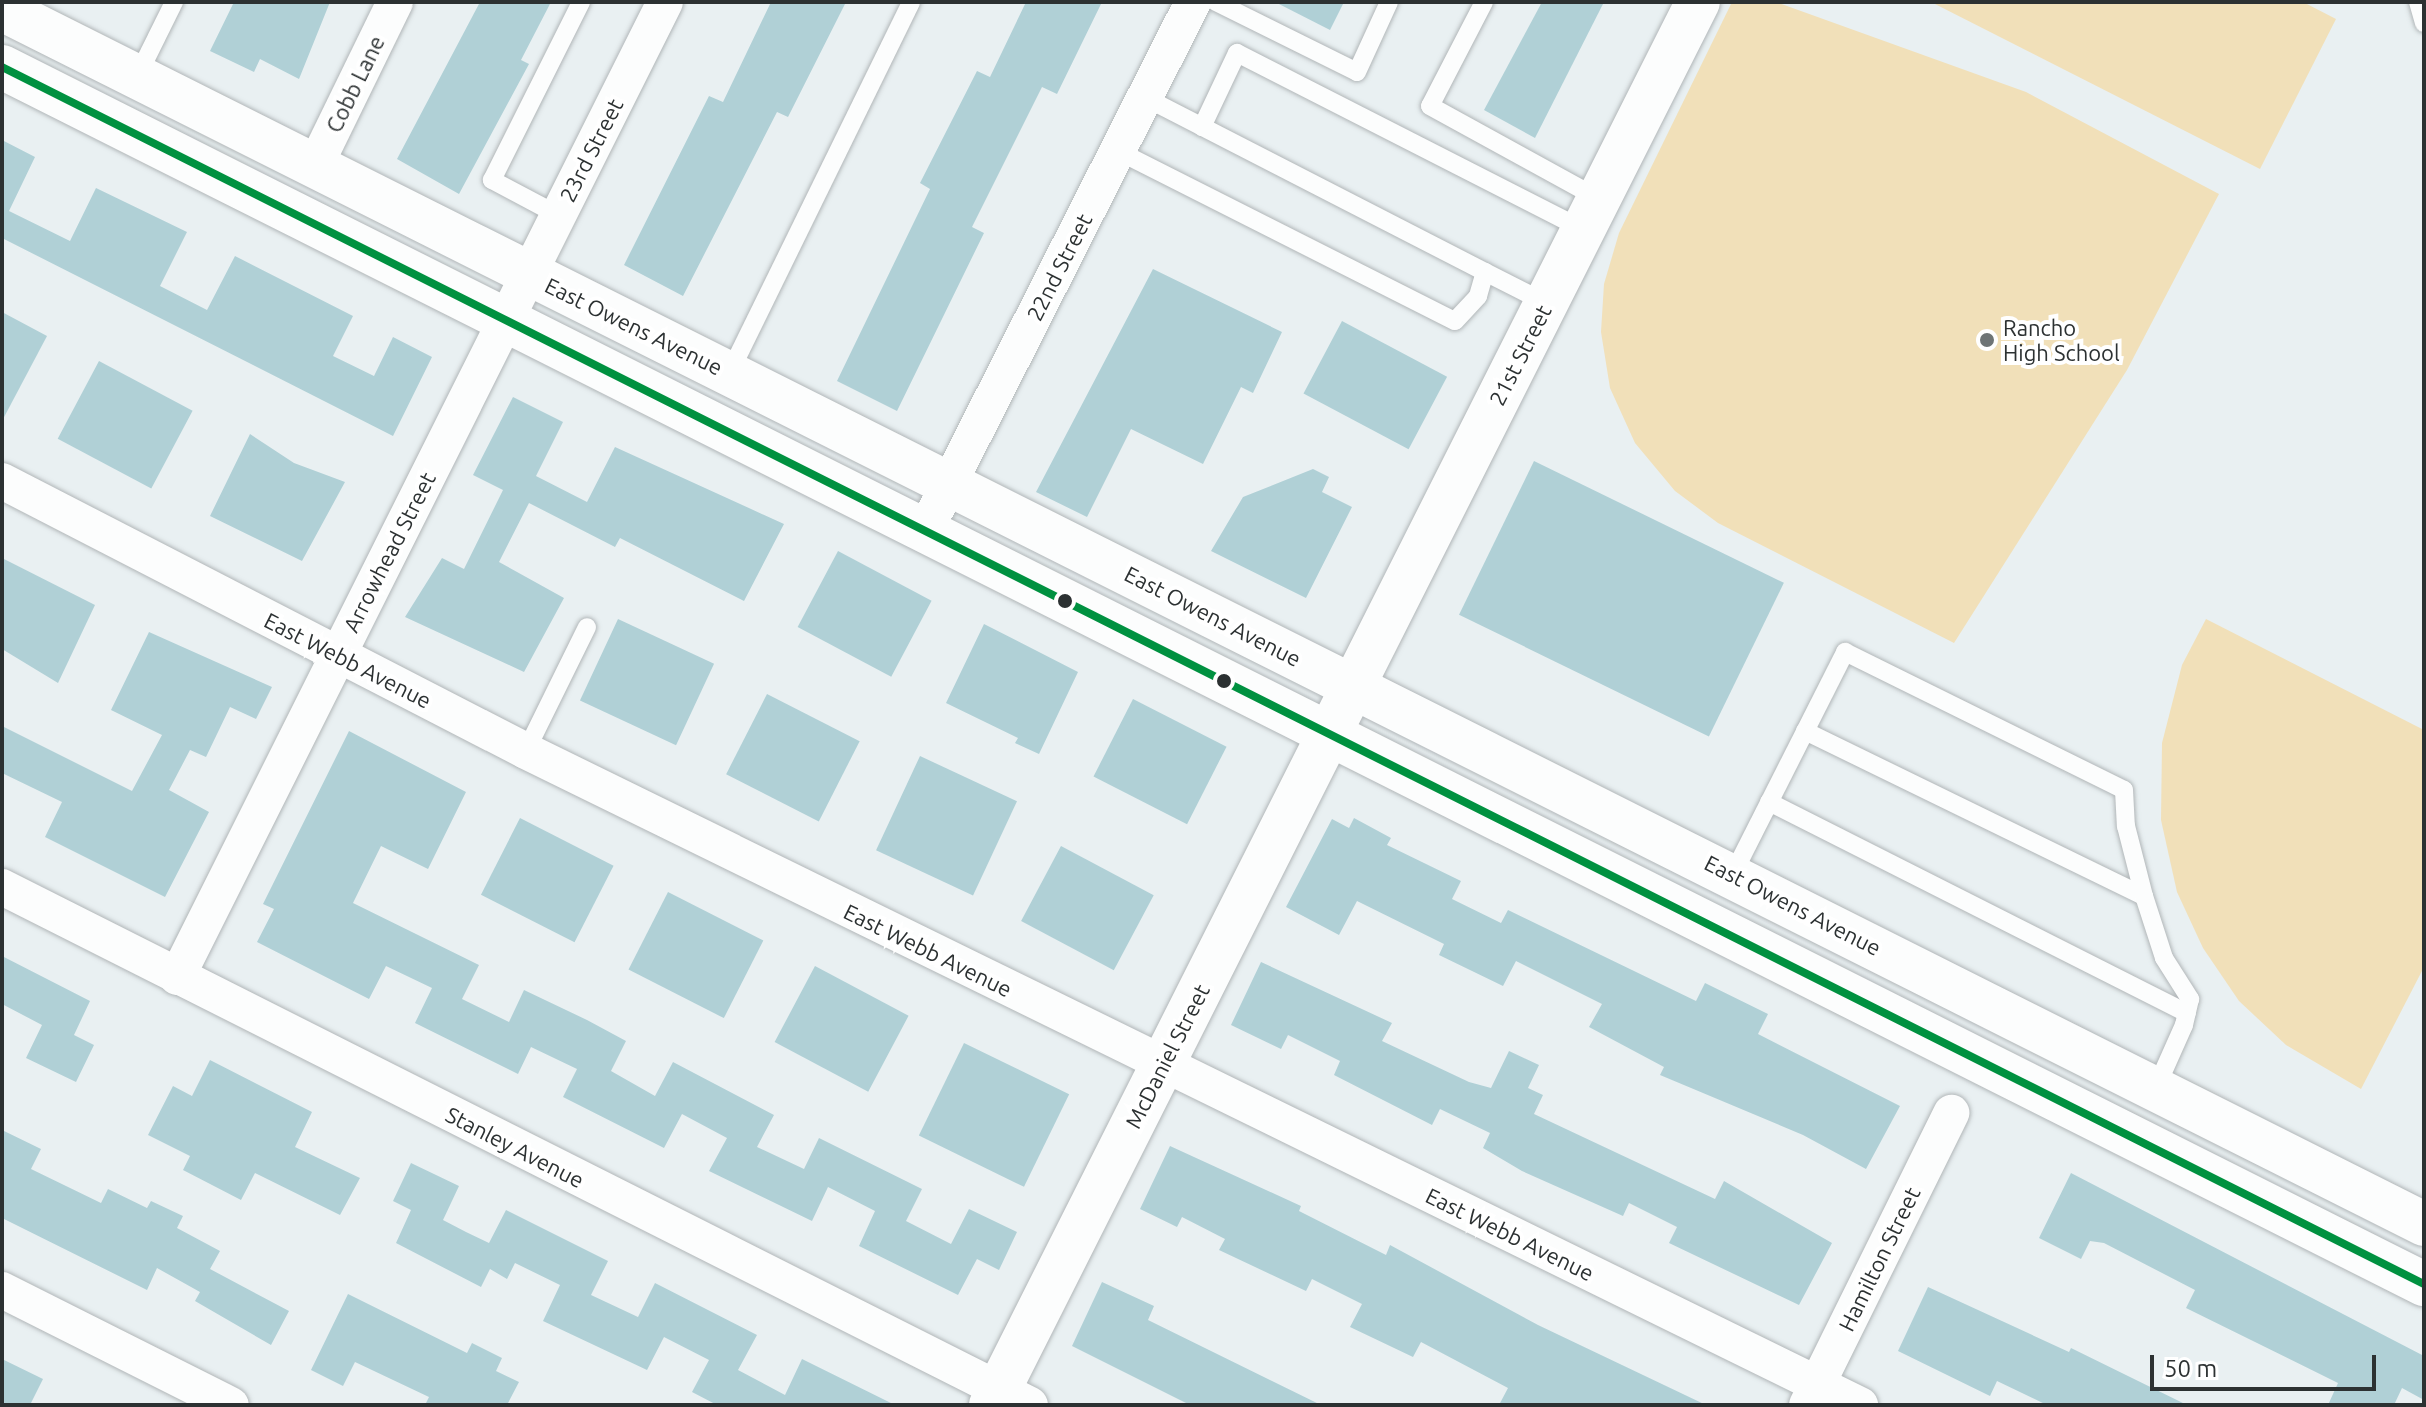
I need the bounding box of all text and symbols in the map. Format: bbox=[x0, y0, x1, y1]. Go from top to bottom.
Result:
street label: Cobb Lane bbox=[320, 31, 390, 137]
street label: 23rd Street bbox=[554, 94, 628, 206]
street label: 22nd Street bbox=[1021, 209, 1097, 325]
street label: East Owens Avenue bbox=[541, 272, 727, 380]
street label: 21st Street bbox=[1483, 300, 1557, 410]
place label: Rancho High School bbox=[2003, 314, 2120, 366]
marker: Rancho High School bbox=[1978, 331, 1996, 349]
street label: Arrowhead Street bbox=[337, 468, 441, 636]
street label: East Owens Avenue bbox=[1120, 560, 1306, 672]
unlabelled marker bbox=[1057, 593, 1073, 609]
street label: East Webb Avenue bbox=[260, 606, 436, 714]
unlabelled marker bbox=[1216, 673, 1232, 689]
street label: East Owens Avenue bbox=[1700, 849, 1886, 961]
street label: East Webb Avenue bbox=[840, 898, 1016, 1002]
street label: McDaniel Street bbox=[1119, 979, 1215, 1133]
street label: Stanley Avenue bbox=[441, 1101, 589, 1193]
street label: East Webb Avenue bbox=[1422, 1182, 1598, 1286]
street label: Hamilton Street bbox=[1833, 1183, 1925, 1335]
scale bar bbox=[2154, 1339, 2380, 1389]
text: 50 m bbox=[2164, 1355, 2217, 1382]

